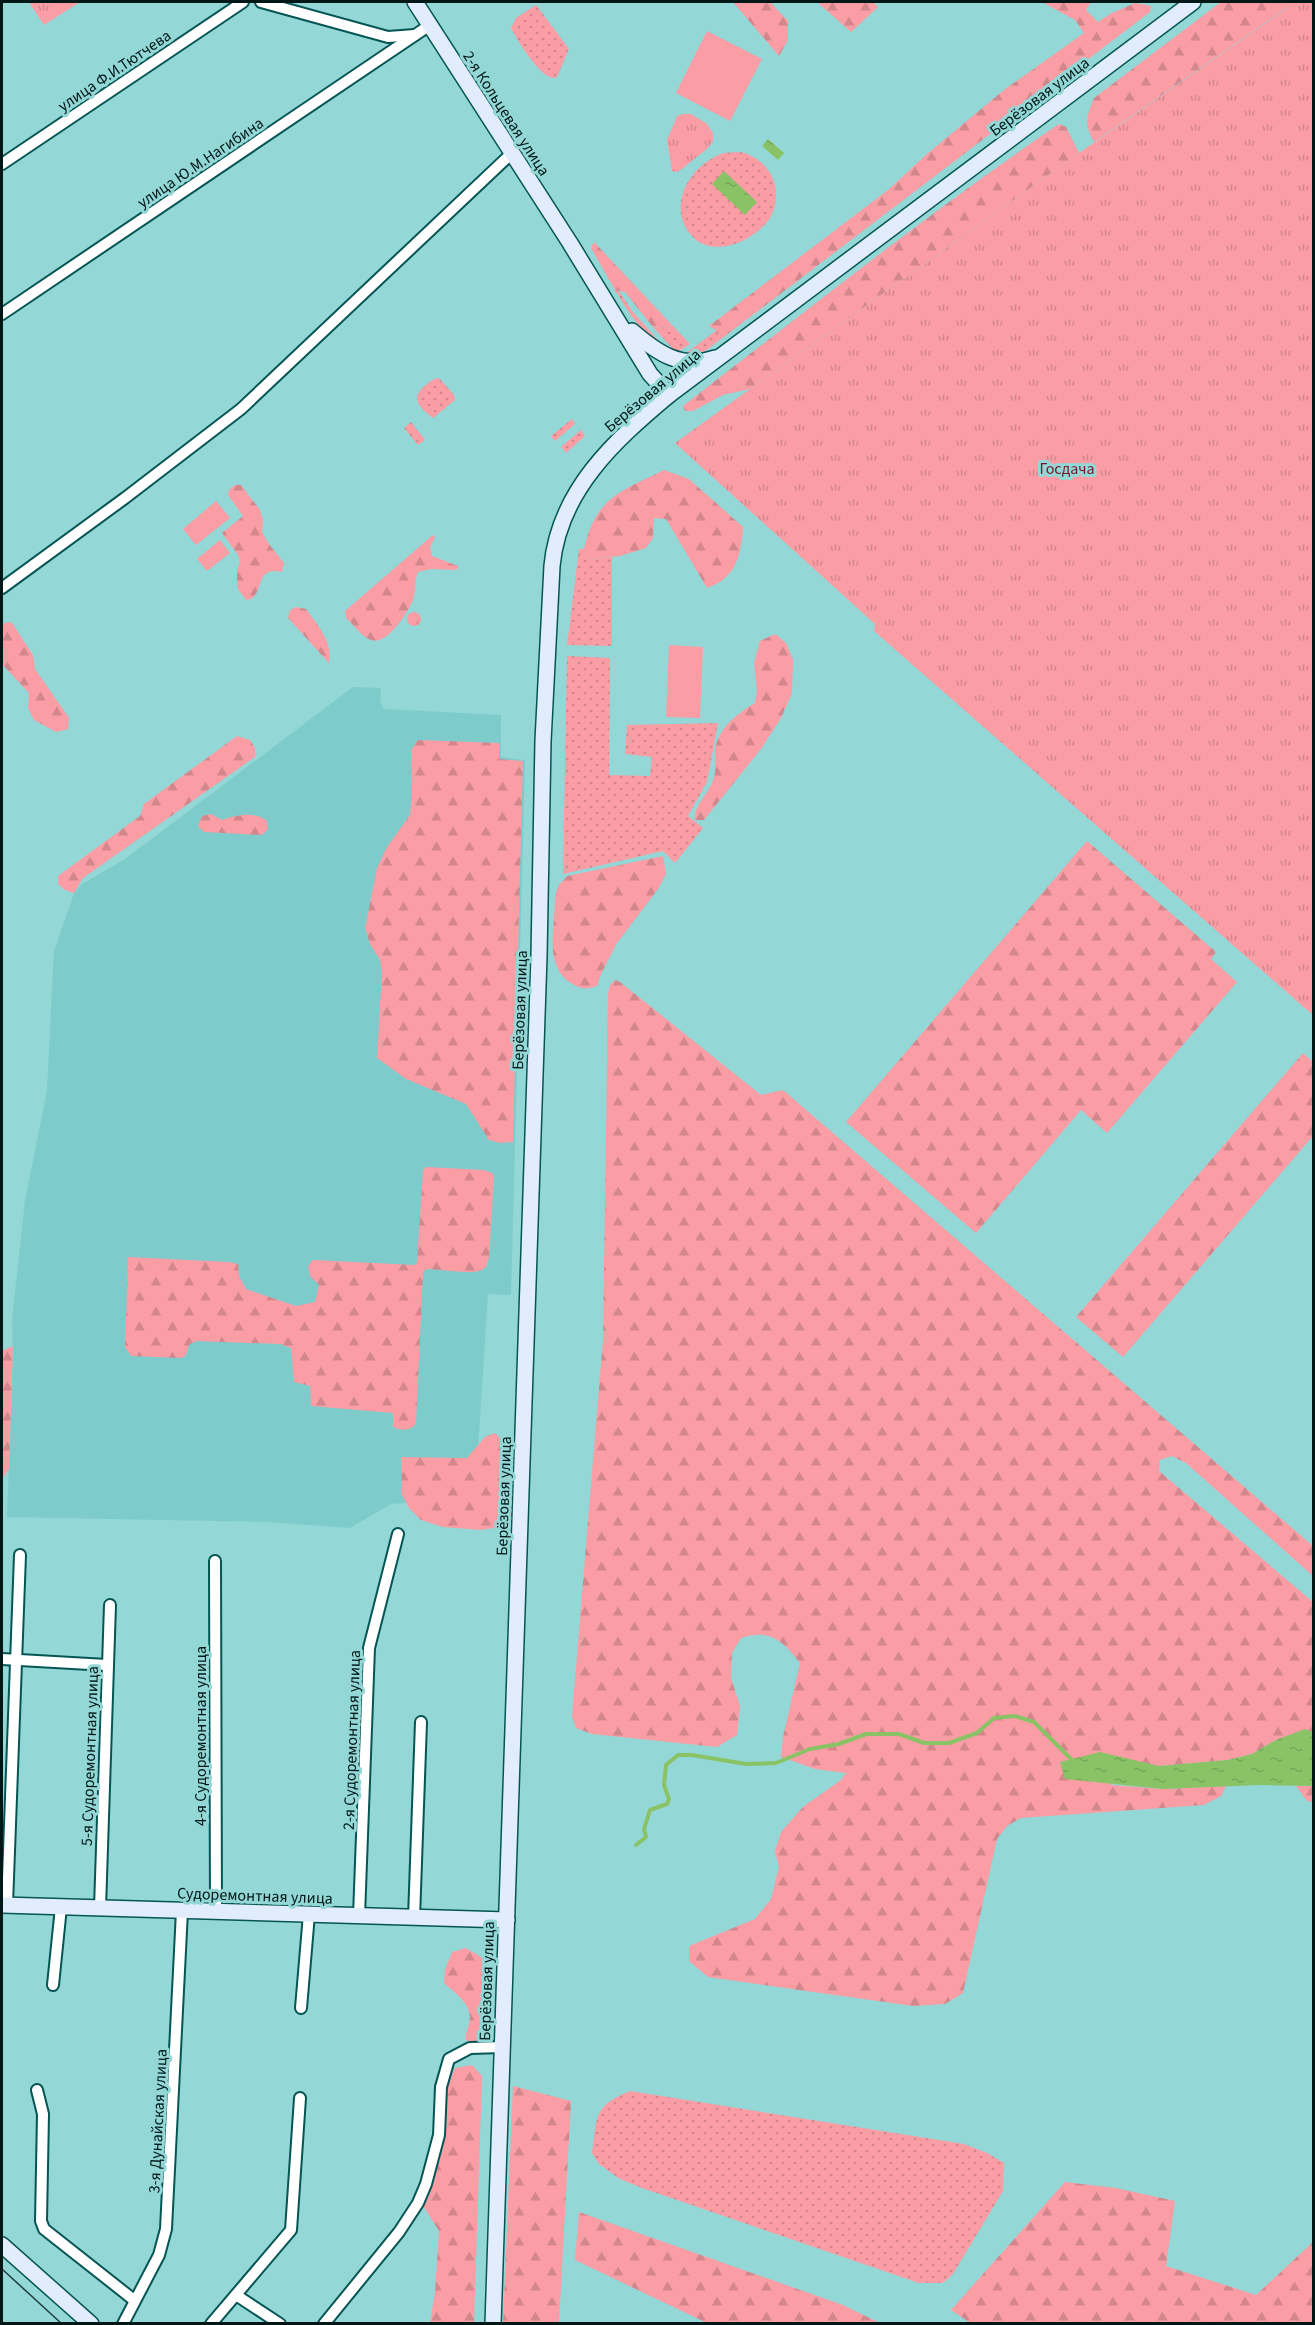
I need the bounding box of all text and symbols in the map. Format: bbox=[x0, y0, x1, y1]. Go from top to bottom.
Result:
street label: улица Ф.И.Тютчева bbox=[54, 25, 175, 117]
street label: 2-я Кольцевая улица bbox=[457, 47, 555, 180]
street label: Берёзовая улица bbox=[985, 52, 1094, 142]
street label: улица Ю.М.Нагибина bbox=[133, 112, 268, 213]
street label: Берёзовая улица bbox=[600, 344, 706, 438]
park label: Госдача bbox=[1039, 458, 1095, 480]
street label: Берёзовая улица bbox=[507, 950, 533, 1070]
street label: Берёзовая улица bbox=[491, 1436, 517, 1556]
street label: 4-я Судоремонтная улица bbox=[190, 1646, 212, 1826]
street label: 2-я Судоремонтная улица bbox=[338, 1650, 366, 1830]
street label: 5-я Судоремонтная улица bbox=[76, 1666, 104, 1846]
street label: Судоремонтная улица bbox=[177, 1882, 333, 1910]
street label: Берёзовая улица bbox=[474, 1921, 500, 2041]
street label: 3-я Дунайская улица bbox=[143, 2048, 173, 2194]

